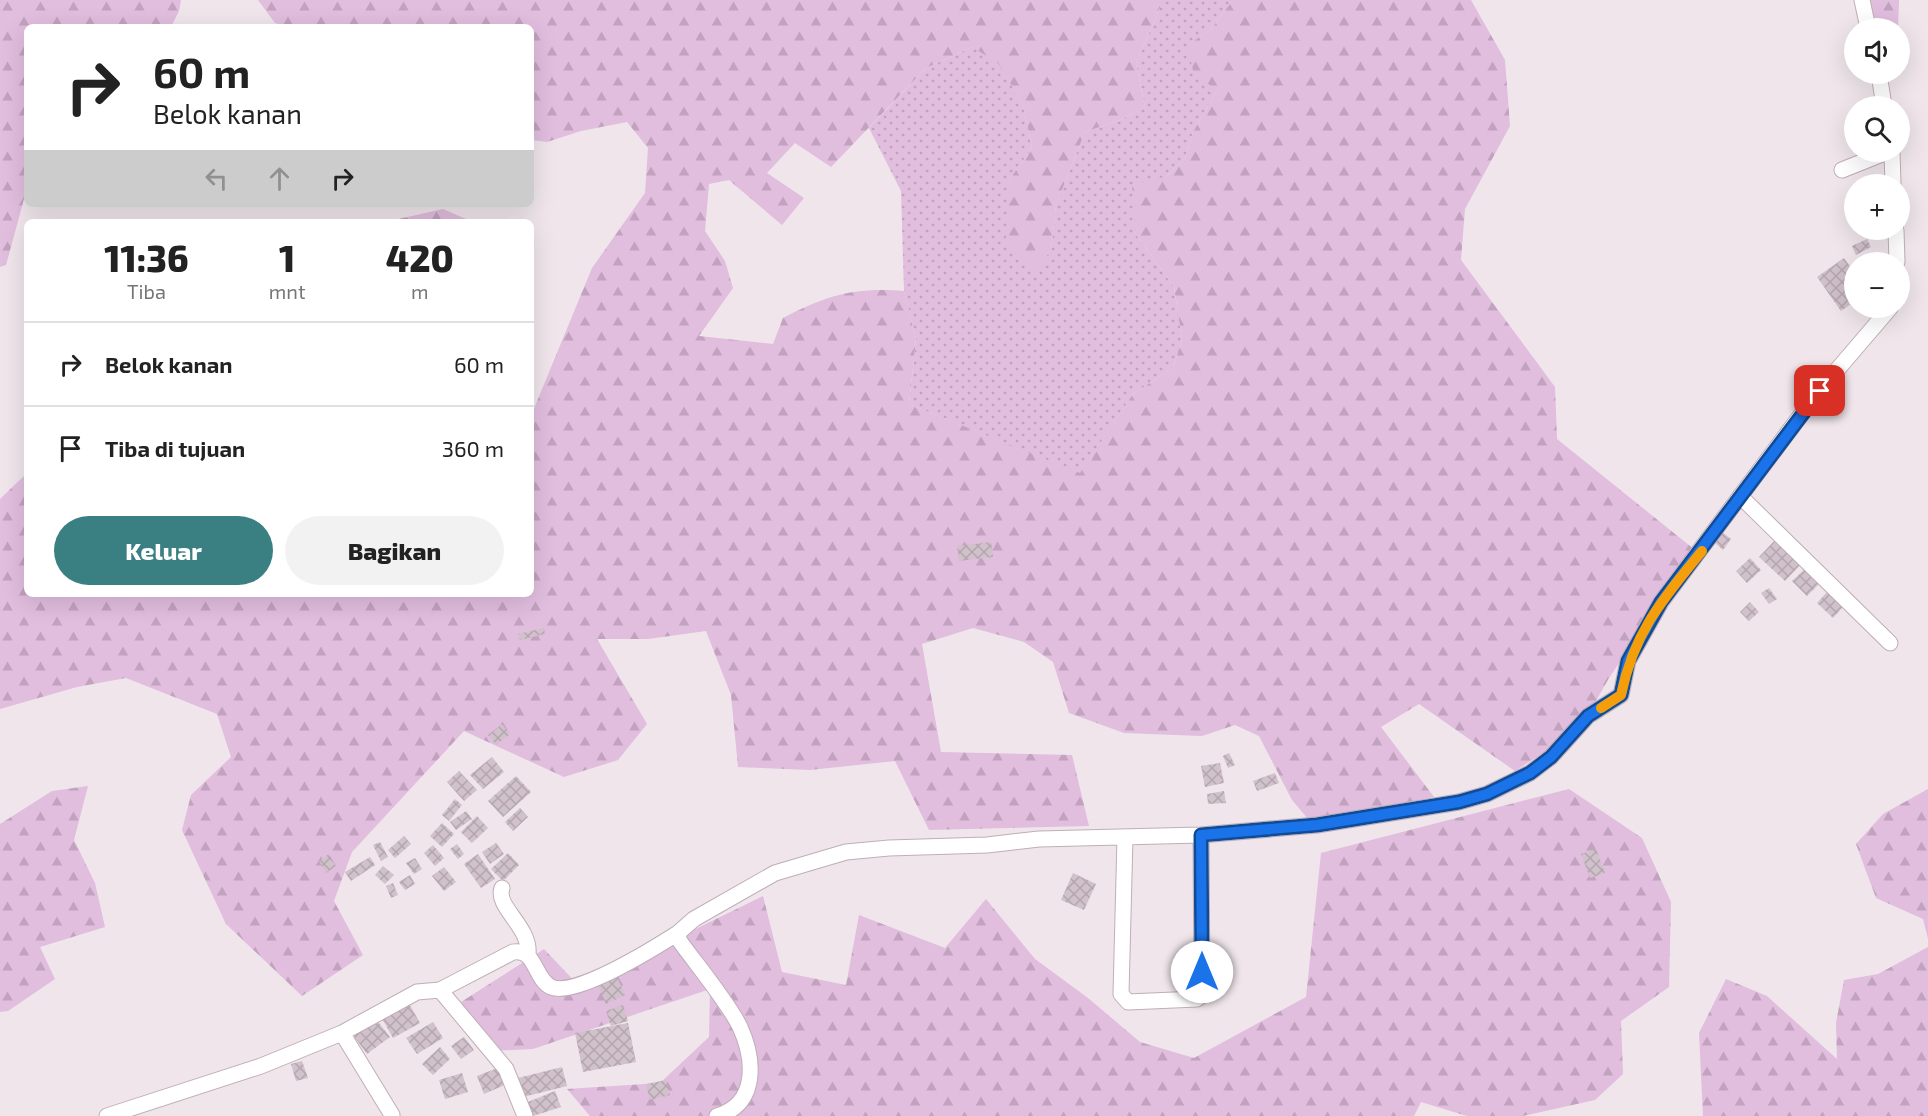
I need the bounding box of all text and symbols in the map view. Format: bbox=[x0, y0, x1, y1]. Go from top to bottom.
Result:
map controls bbox=[1844, 18, 1910, 318]
button: sound bbox=[1844, 18, 1910, 84]
text: 60 m bbox=[153, 46, 250, 96]
icon: right bbox=[54, 48, 132, 126]
button: search bbox=[1844, 96, 1910, 162]
text: Belok kanan bbox=[153, 97, 302, 129]
icon: left bbox=[200, 162, 233, 195]
icon: ahead bbox=[263, 162, 296, 195]
icon: right bbox=[326, 162, 359, 195]
button: + bbox=[1844, 174, 1910, 240]
text: 11:36 bbox=[104, 236, 189, 279]
text: 1 bbox=[279, 236, 295, 279]
text: 420 bbox=[386, 236, 454, 279]
button: − bbox=[1844, 252, 1910, 318]
text: Tiba bbox=[127, 279, 166, 303]
text: mnt bbox=[269, 279, 306, 303]
text: m bbox=[411, 279, 429, 303]
icon: right bbox=[54, 348, 87, 381]
text: Belok kanan bbox=[105, 351, 232, 377]
text: 60 m bbox=[454, 351, 504, 377]
pin bbox=[1794, 365, 1845, 416]
icon: arrive bbox=[1803, 374, 1836, 407]
icon: arrive bbox=[54, 432, 87, 465]
text: Tiba di tujuan bbox=[105, 435, 245, 461]
text: 360 m bbox=[442, 435, 504, 461]
button: Keluar bbox=[54, 516, 273, 585]
button: Bagikan bbox=[285, 516, 504, 585]
position arrow bbox=[1170, 940, 1234, 1004]

